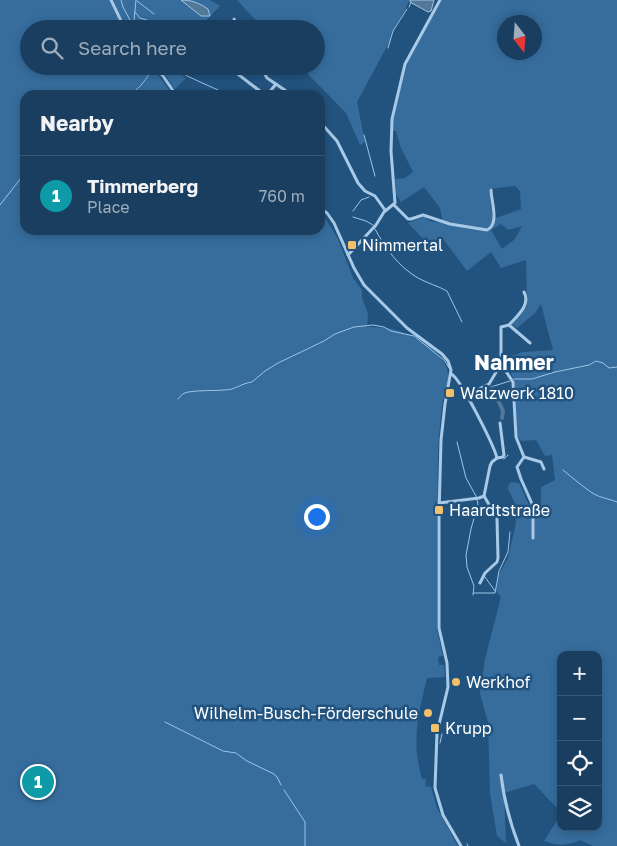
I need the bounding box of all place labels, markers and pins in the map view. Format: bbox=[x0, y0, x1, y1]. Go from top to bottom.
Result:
place label: Nimmertal bbox=[362, 235, 443, 255]
marker: Nimmertal bbox=[346, 239, 358, 251]
place label: Walzwerk 1810 bbox=[460, 383, 574, 403]
marker: Walzwerk 1810 bbox=[444, 387, 456, 399]
place label: Haardtstraße bbox=[449, 500, 550, 520]
marker: Haardtstraße bbox=[433, 504, 445, 516]
place label: Werkhof bbox=[466, 672, 531, 692]
marker: Werkhof bbox=[450, 676, 462, 688]
place label: Wilhelm-Busch-Förderschule bbox=[194, 703, 418, 723]
marker: Wilhelm-Busch-Förderschule bbox=[422, 707, 434, 719]
place label: Krupp bbox=[445, 718, 492, 738]
marker: Krupp bbox=[429, 722, 441, 734]
pin: 1 bbox=[22, 763, 54, 801]

